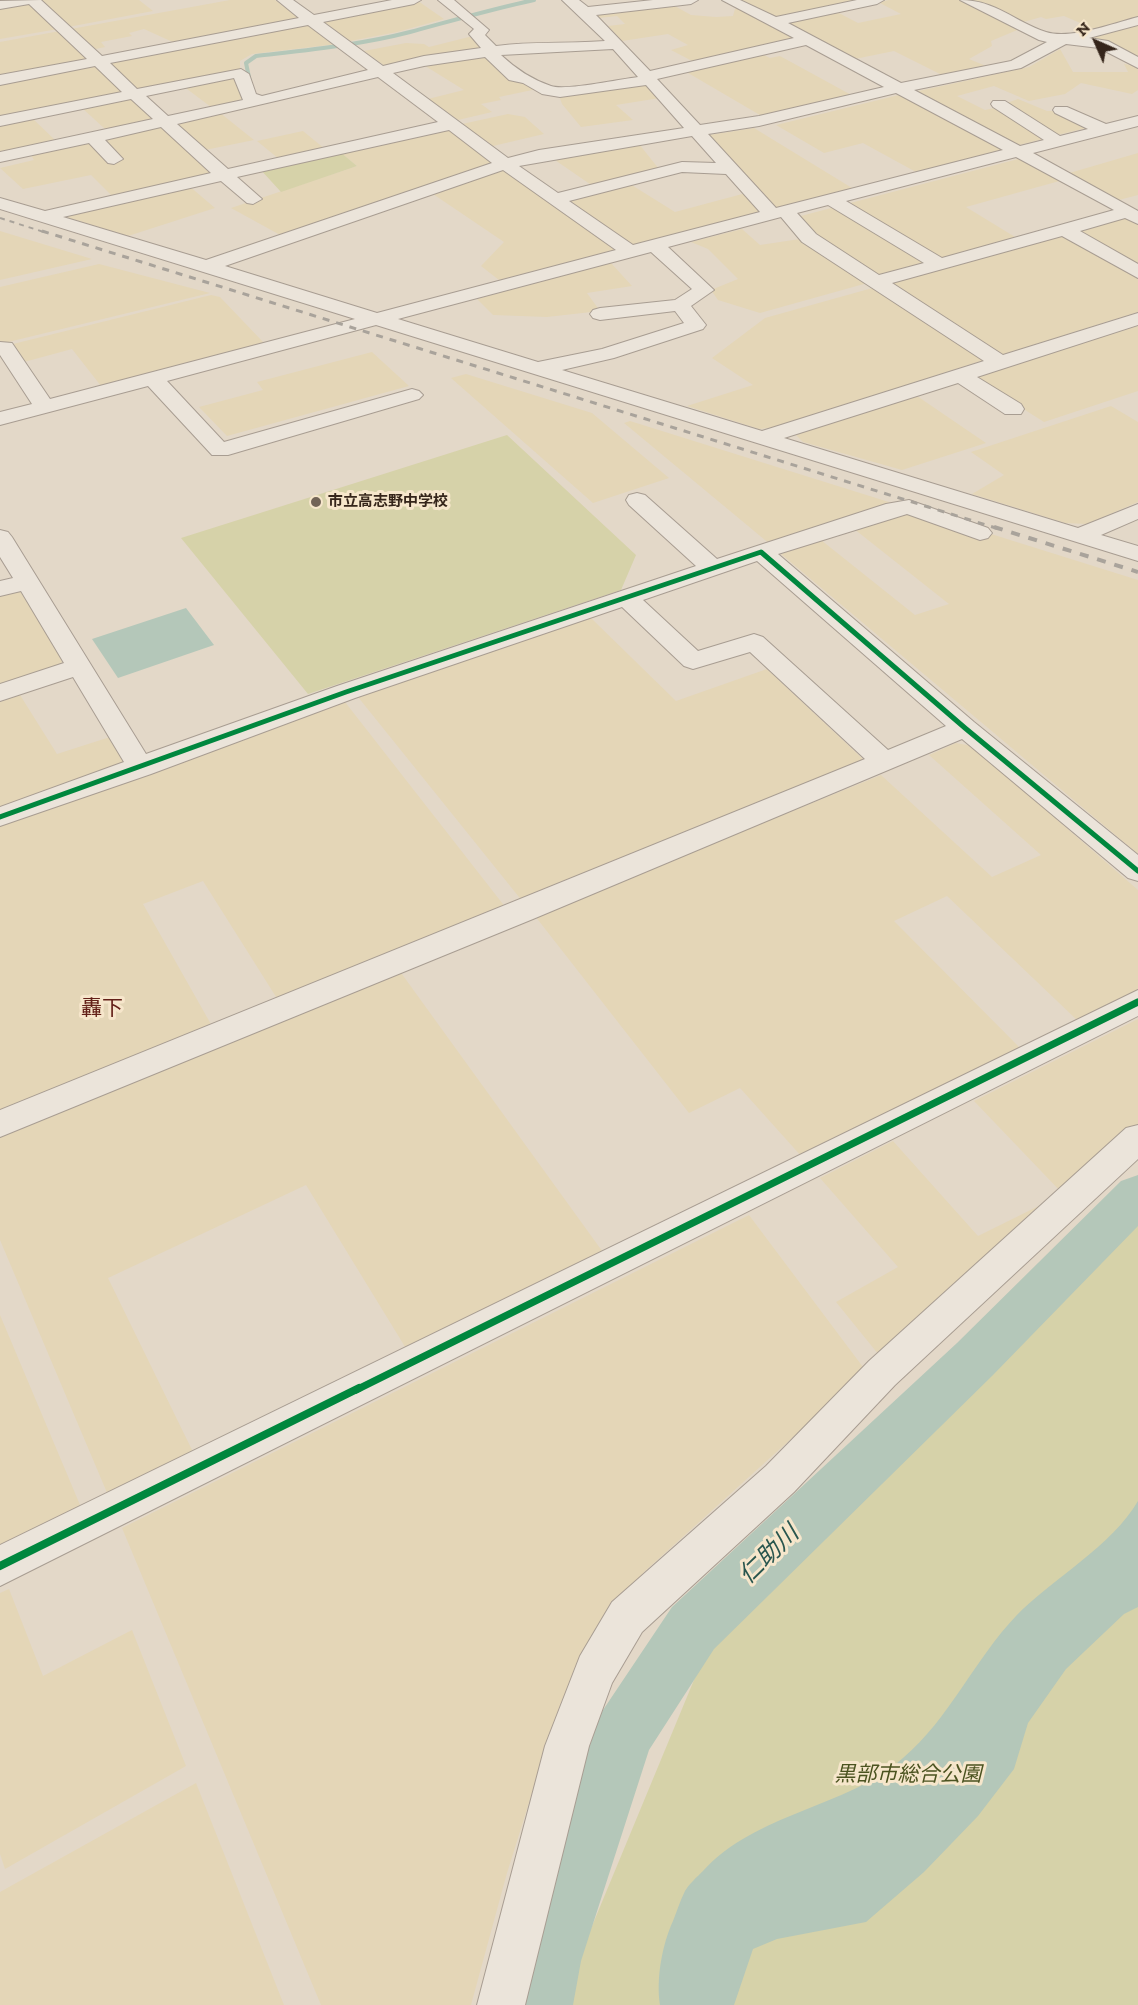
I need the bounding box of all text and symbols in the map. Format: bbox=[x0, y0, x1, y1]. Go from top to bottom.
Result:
north arrow bbox=[1066, 12, 1126, 72]
text: N bbox=[1072, 18, 1094, 40]
place label: 市立高志野中学校 bbox=[328, 493, 448, 511]
marker: 市立高志野中学校 bbox=[309, 495, 323, 509]
district label: 轟下 bbox=[81, 996, 123, 1022]
water label: 仁助川 bbox=[733, 1520, 805, 1590]
park label: 黒部市総合公園 bbox=[835, 1762, 981, 1788]

